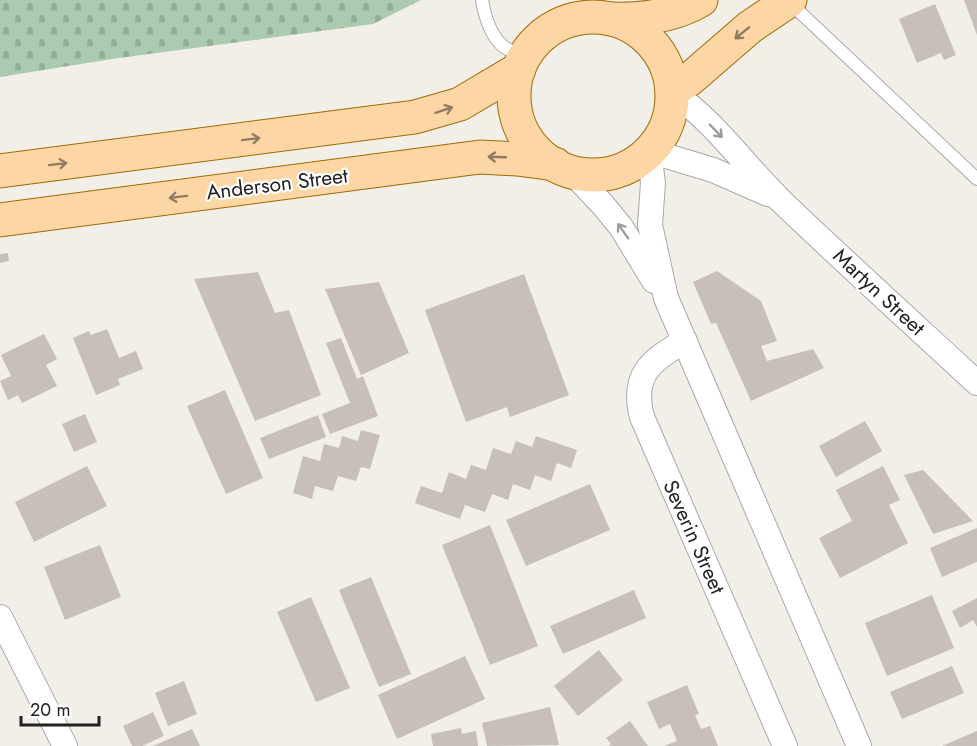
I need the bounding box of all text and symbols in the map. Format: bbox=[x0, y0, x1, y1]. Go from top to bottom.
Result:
one-way arrow bbox=[735, 27, 751, 40]
one-way arrow bbox=[434, 103, 453, 114]
one-way arrow bbox=[709, 123, 723, 138]
one-way arrow bbox=[241, 133, 261, 144]
one-way arrow bbox=[487, 152, 507, 163]
one-way arrow bbox=[48, 158, 67, 169]
street label: Anderson Street bbox=[205, 160, 349, 208]
one-way arrow bbox=[169, 191, 189, 202]
one-way arrow bbox=[617, 223, 629, 239]
street label: Martyn Street bbox=[826, 241, 932, 343]
street label: Severin Street bbox=[656, 475, 732, 599]
scale bar bbox=[21, 689, 99, 727]
text: 20 m bbox=[30, 697, 70, 723]

